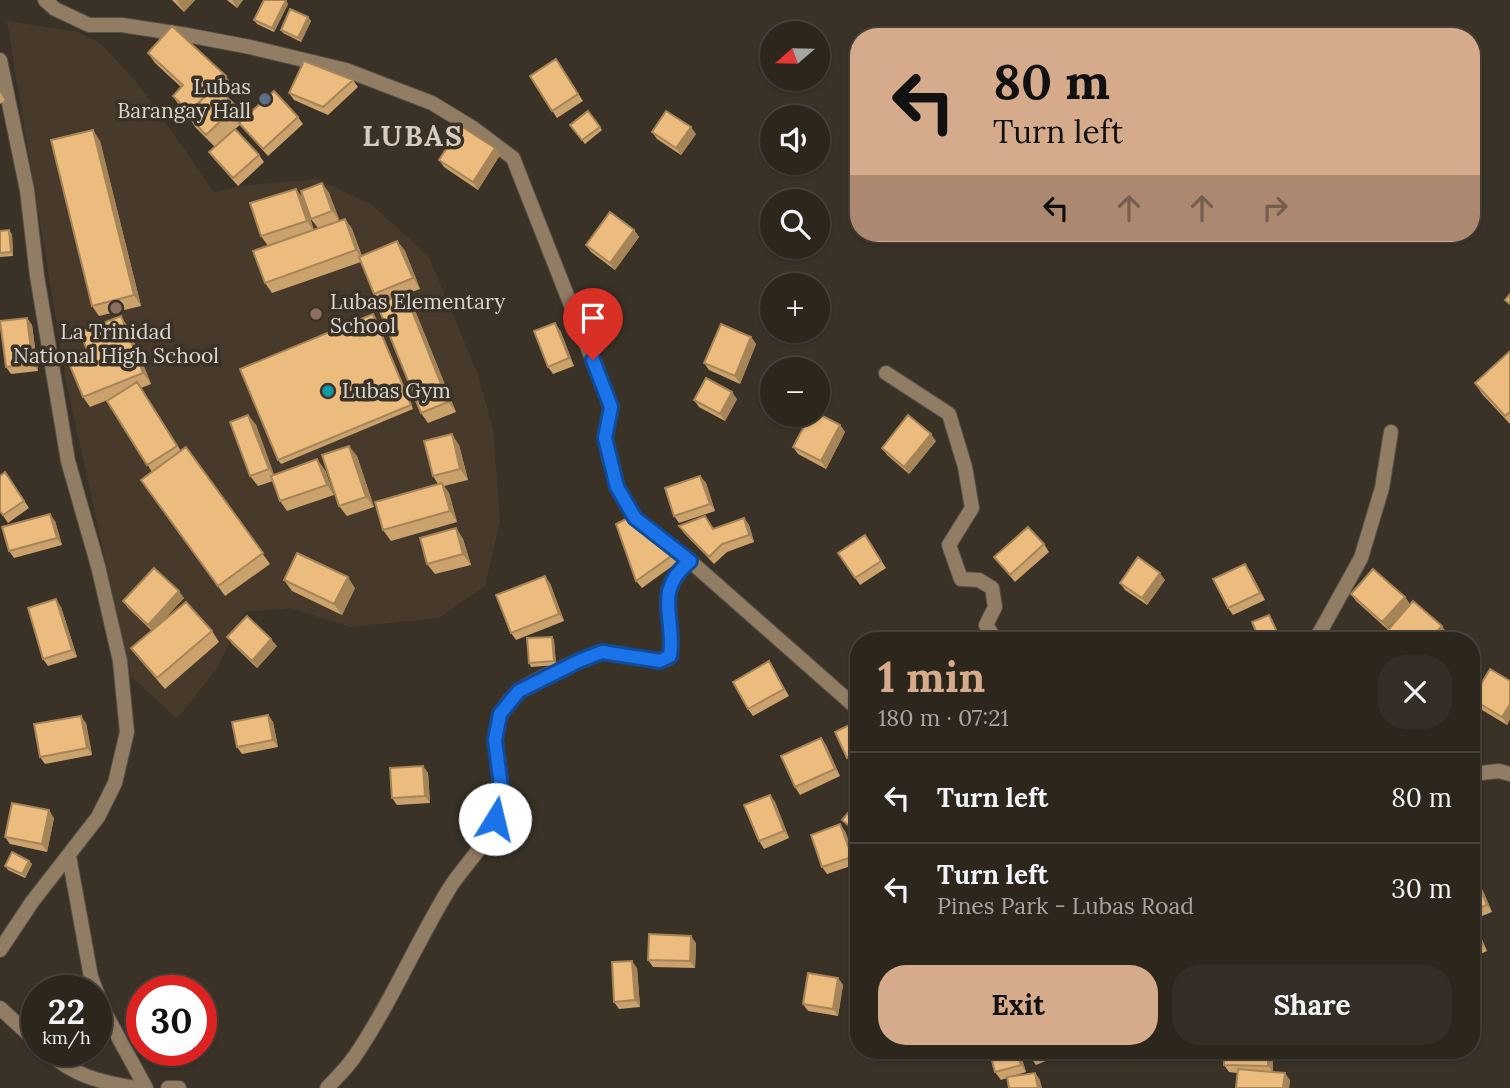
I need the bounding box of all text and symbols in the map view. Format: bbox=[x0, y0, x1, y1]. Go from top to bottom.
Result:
north arrow bbox=[760, 21, 830, 91]
map controls bbox=[760, 21, 830, 427]
text: 80 m bbox=[993, 50, 1110, 112]
icon: left bbox=[878, 56, 969, 147]
place label: Lubas Barangay Hall bbox=[117, 73, 251, 124]
marker: Lubas Barangay Hall bbox=[257, 91, 273, 107]
button: sound bbox=[760, 105, 830, 175]
text: Turn left bbox=[993, 111, 1123, 152]
district label: LUBAS bbox=[362, 118, 464, 154]
button: search bbox=[760, 189, 830, 259]
icon: left bbox=[1037, 189, 1075, 227]
icon: ahead bbox=[1110, 189, 1148, 227]
icon: ahead bbox=[1183, 189, 1221, 227]
icon: right bbox=[1256, 189, 1294, 227]
button: + bbox=[760, 273, 830, 343]
place label: Lubas Elementary School bbox=[330, 288, 505, 339]
pin bbox=[563, 288, 623, 360]
icon: arrive bbox=[574, 299, 612, 337]
marker: La Trinidad National High School bbox=[108, 300, 124, 316]
marker: Lubas Elementary School bbox=[308, 306, 324, 322]
place label: La Trinidad National High School bbox=[13, 318, 219, 369]
button: − bbox=[760, 357, 830, 427]
place label: Lubas Gym bbox=[342, 377, 451, 404]
marker: Lubas Gym bbox=[320, 383, 336, 399]
text: 1 min bbox=[878, 650, 985, 704]
button: close bbox=[1378, 655, 1452, 729]
text: 180 m · 07:21 bbox=[878, 703, 1009, 732]
icon: left bbox=[878, 779, 916, 817]
text: Turn left bbox=[937, 781, 1048, 814]
text: 80 m bbox=[1391, 781, 1452, 814]
position arrow bbox=[458, 782, 532, 856]
text: Turn left bbox=[937, 858, 1048, 891]
icon: left bbox=[878, 870, 916, 908]
text: 30 m bbox=[1391, 872, 1452, 905]
text: Pines Park - Lubas Road bbox=[937, 891, 1194, 920]
button: Exit bbox=[878, 965, 1158, 1045]
button: Share bbox=[1172, 965, 1452, 1045]
speed limit sign: 30 bbox=[126, 975, 217, 1066]
text: 22 bbox=[48, 989, 85, 1034]
text: km/h bbox=[42, 1026, 91, 1049]

